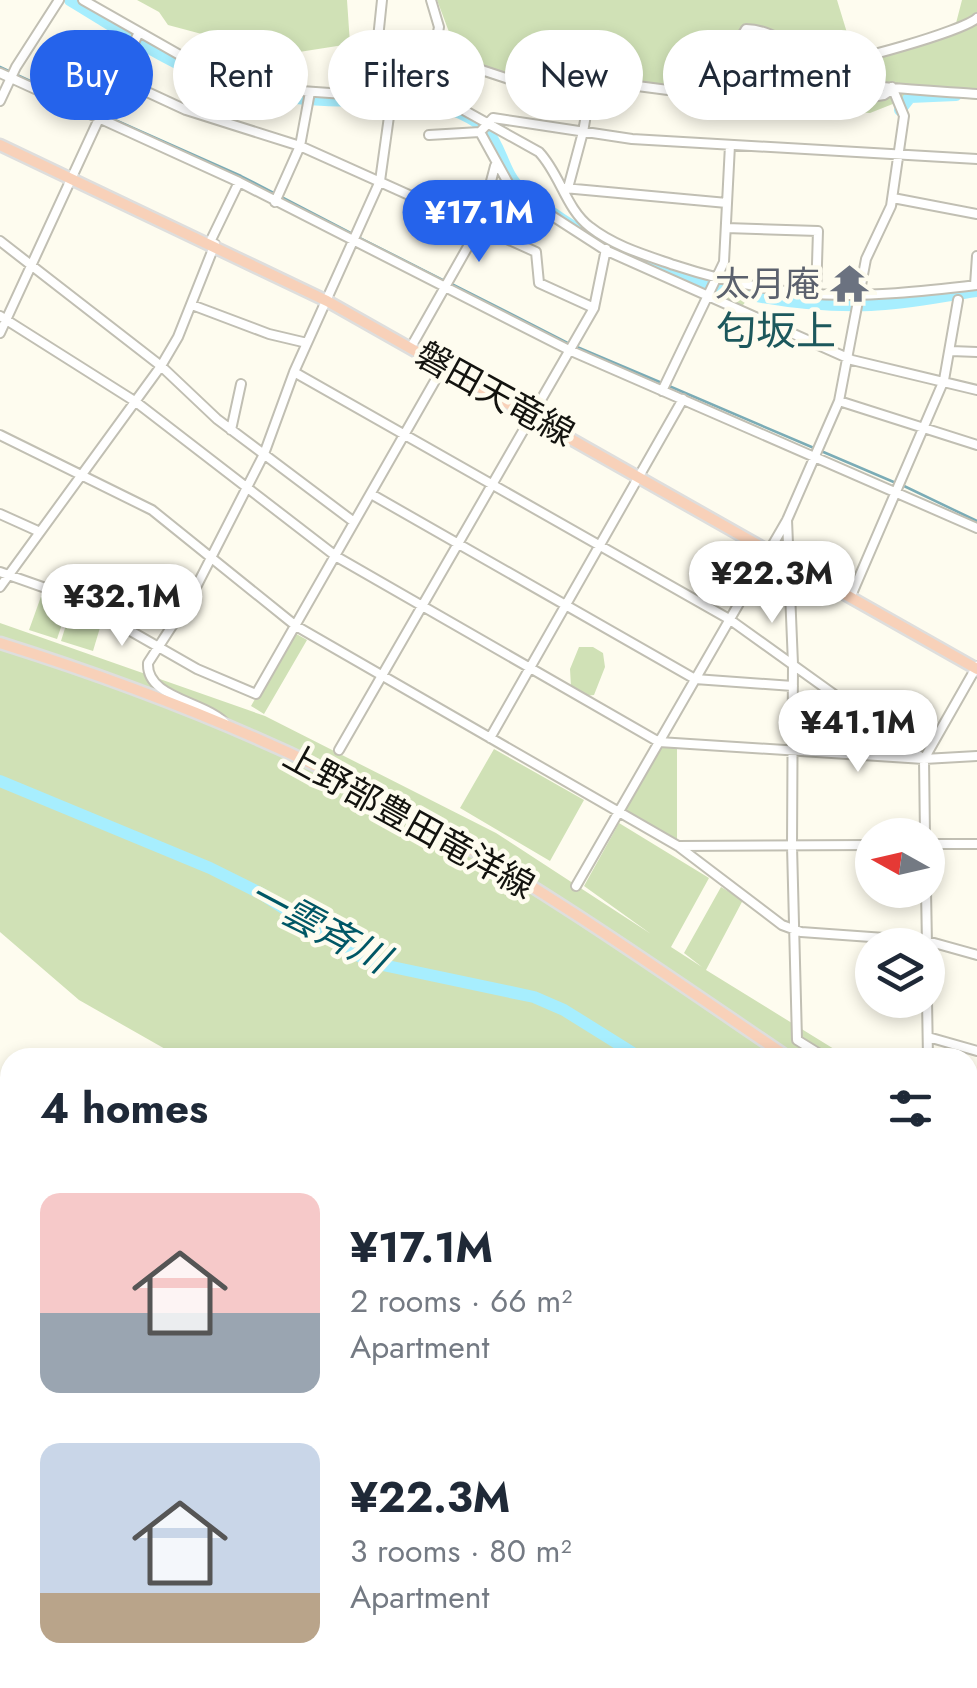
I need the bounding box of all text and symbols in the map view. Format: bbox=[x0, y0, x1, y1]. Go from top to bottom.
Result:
chip: Buy bbox=[30, 30, 153, 120]
chip: Rent bbox=[173, 30, 308, 120]
chip: Filters bbox=[328, 30, 485, 120]
chip: New bbox=[505, 30, 643, 120]
chip: Apartment bbox=[663, 30, 886, 120]
pin: ¥17.1M bbox=[398, 180, 560, 265]
text: ¥17.1M bbox=[425, 189, 533, 235]
place label: 太月庵 bbox=[715, 259, 820, 309]
temple icon: 太月庵 bbox=[829, 263, 871, 305]
district label: 匂坂上 bbox=[716, 302, 836, 360]
street label: 磐田天竜線 bbox=[406, 330, 584, 458]
pin: ¥22.3M bbox=[691, 541, 853, 626]
text: ¥22.3M bbox=[711, 550, 833, 596]
pin: ¥32.1M bbox=[41, 564, 203, 649]
text: ¥32.1M bbox=[63, 573, 181, 619]
pin: ¥41.1M bbox=[777, 690, 939, 775]
text: ¥41.1M bbox=[800, 699, 916, 745]
street label: 上野部豊田竜洋線 bbox=[274, 731, 544, 911]
north arrow bbox=[855, 818, 945, 908]
map controls bbox=[855, 818, 945, 1018]
water label: 一雲斉川 bbox=[239, 866, 403, 988]
button: layers bbox=[855, 928, 945, 1018]
text: 4 homes bbox=[40, 1078, 208, 1139]
icon: filters bbox=[883, 1081, 938, 1136]
text: ¥17.1M bbox=[350, 1217, 493, 1278]
icon: home bbox=[120, 1233, 240, 1353]
text: 2 rooms · 66 m² bbox=[350, 1278, 572, 1324]
text: Apartment bbox=[350, 1324, 489, 1370]
text: ¥22.3M bbox=[350, 1467, 510, 1528]
icon: home bbox=[120, 1483, 240, 1603]
text: 3 rooms · 80 m² bbox=[350, 1528, 571, 1574]
text: Apartment bbox=[350, 1574, 489, 1620]

